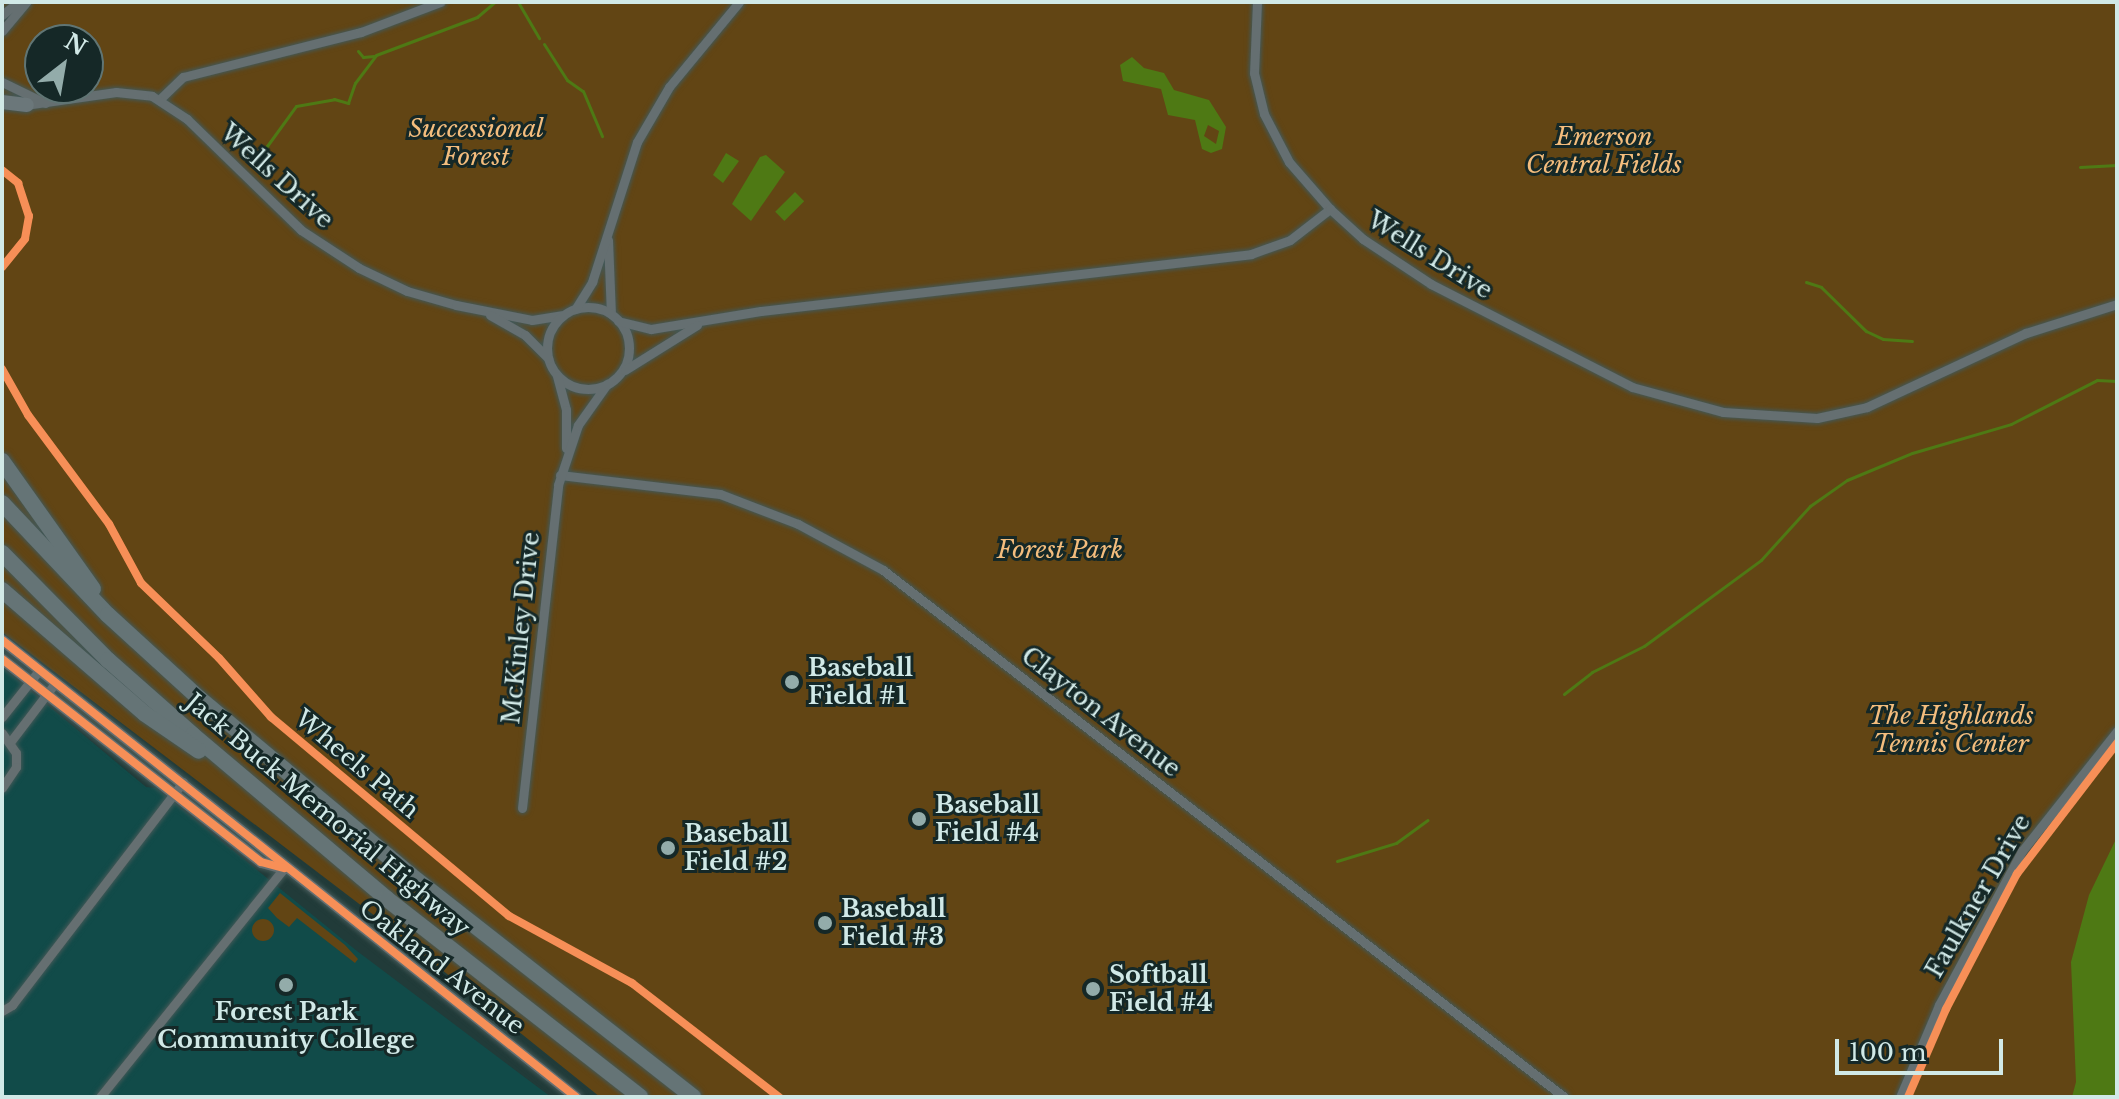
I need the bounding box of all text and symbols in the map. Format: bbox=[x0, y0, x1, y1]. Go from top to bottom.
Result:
north arrow bbox=[24, 24, 104, 104]
text: N bbox=[60, 28, 91, 62]
park label: Successional Forest bbox=[408, 115, 544, 171]
street label: Wells Drive bbox=[215, 118, 339, 234]
park label: Emerson Central Fields bbox=[1526, 123, 1682, 179]
street label: Wells Drive bbox=[1362, 205, 1498, 305]
street label: McKinley Drive bbox=[497, 530, 545, 726]
park label: Forest Park bbox=[997, 536, 1123, 564]
street label: Clayton Avenue bbox=[1015, 641, 1187, 783]
place label: Baseball Field #1 bbox=[808, 654, 913, 710]
marker: Baseball Field #1 bbox=[783, 673, 801, 691]
street label: Jack Buck Memorial Highway bbox=[180, 687, 476, 943]
park label: The Highlands Tennis Center bbox=[1868, 702, 2034, 758]
street label: Wheels Path bbox=[289, 704, 425, 824]
place label: Baseball Field #4 bbox=[935, 791, 1040, 847]
street label: Faulkner Drive bbox=[1919, 809, 2037, 983]
marker: Baseball Field #4 bbox=[910, 810, 928, 828]
place label: Baseball Field #2 bbox=[684, 820, 789, 876]
marker: Baseball Field #2 bbox=[659, 839, 677, 857]
street label: Oakland Avenue bbox=[353, 893, 531, 1041]
place label: Baseball Field #3 bbox=[841, 895, 946, 951]
marker: Baseball Field #3 bbox=[816, 914, 834, 932]
place label: Softball Field #4 bbox=[1109, 961, 1213, 1017]
marker: Forest Park Community College bbox=[277, 976, 295, 994]
marker: Softball Field #4 bbox=[1084, 980, 1102, 998]
place label: Forest Park Community College bbox=[157, 998, 415, 1054]
scale bar bbox=[1839, 1023, 2007, 1073]
text: 100 m bbox=[1849, 1038, 1927, 1067]

